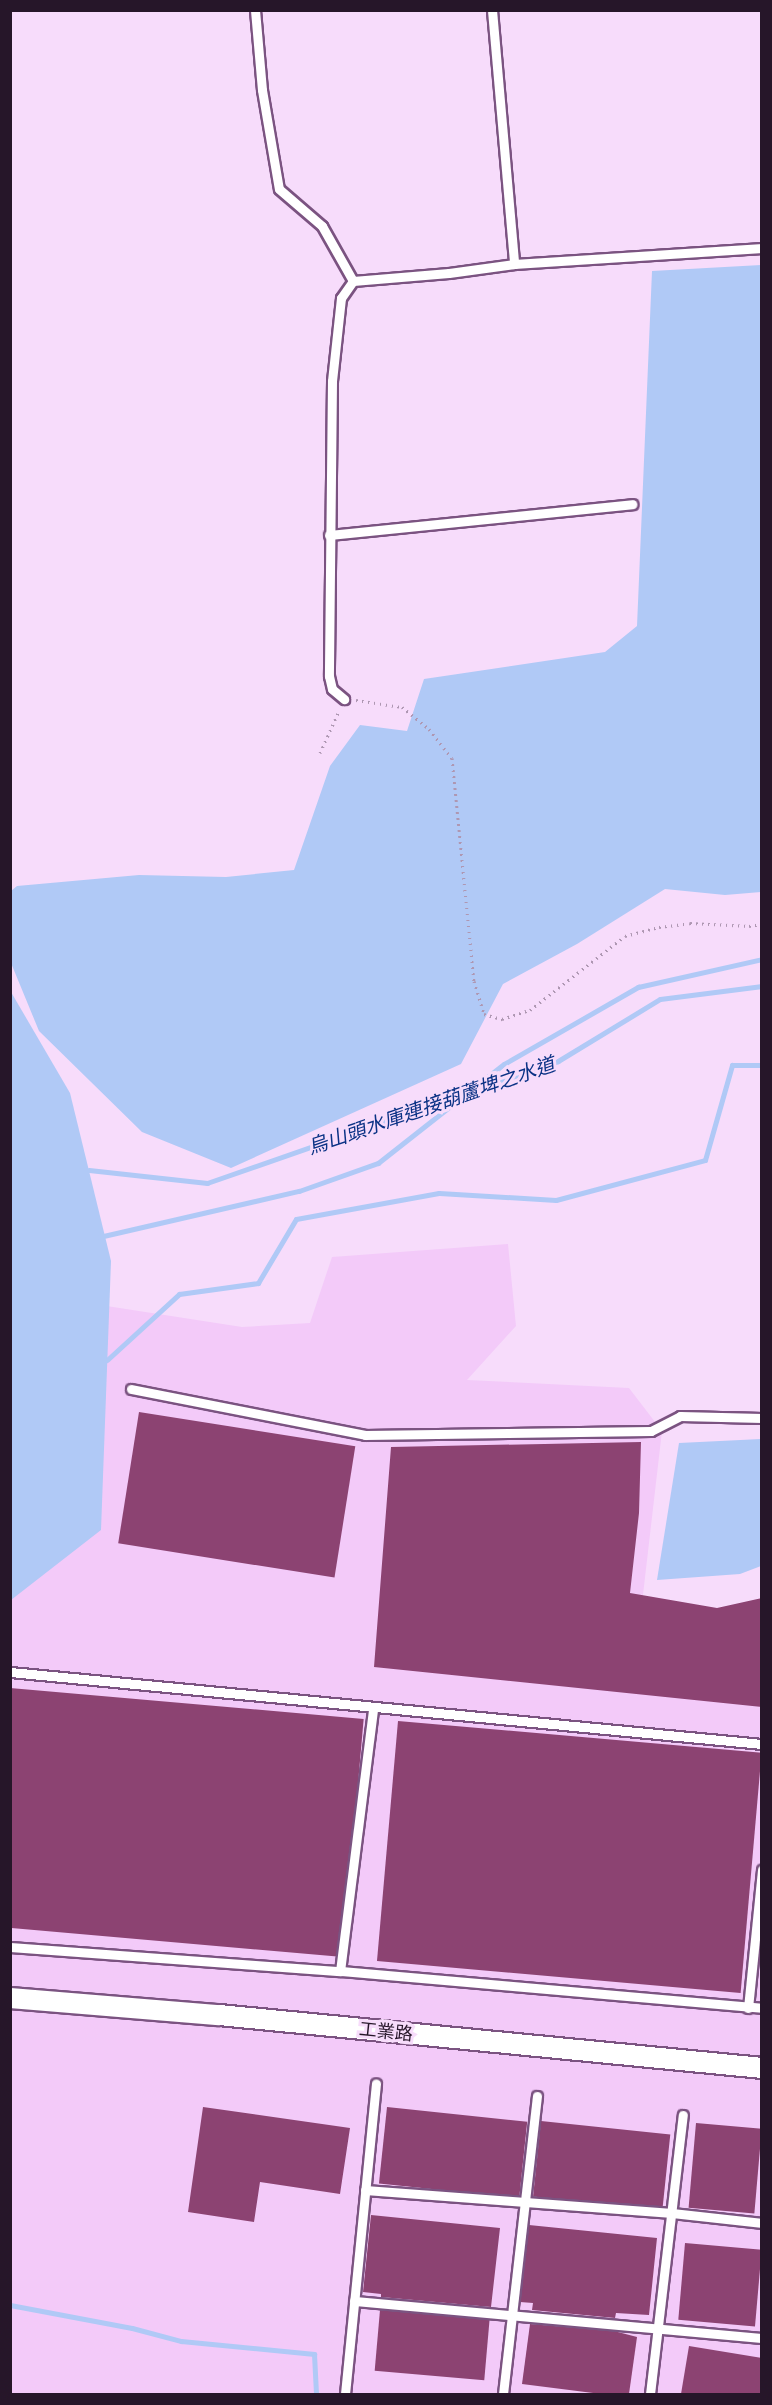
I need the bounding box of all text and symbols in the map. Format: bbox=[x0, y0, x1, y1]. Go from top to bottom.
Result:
water label: 烏山頭水庫連接葫蘆埤之水道 bbox=[304, 1051, 558, 1159]
street label: 工業路 bbox=[358, 2017, 414, 2045]

